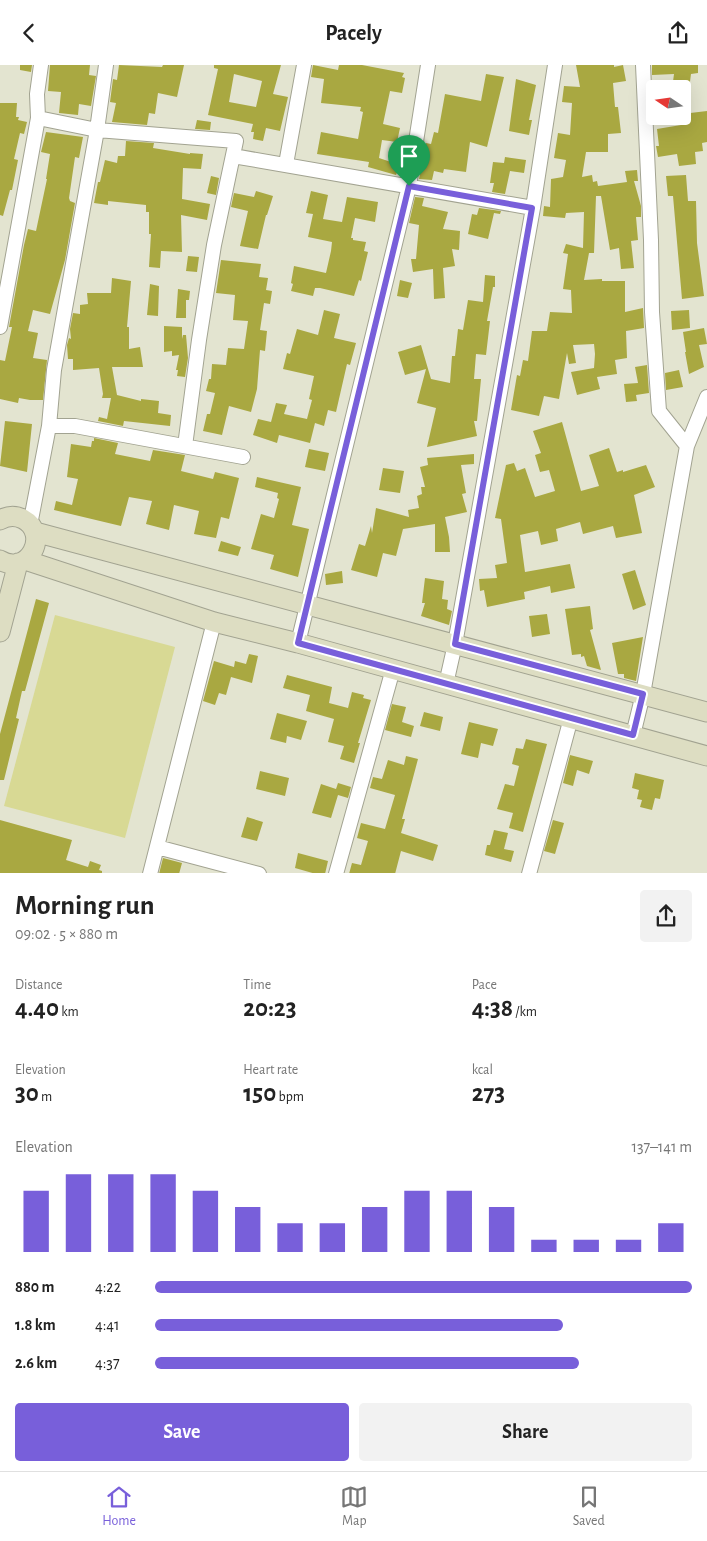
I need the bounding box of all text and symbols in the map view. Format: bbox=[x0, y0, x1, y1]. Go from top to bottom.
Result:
icon: back bbox=[15, 19, 43, 47]
icon: share bbox=[664, 19, 692, 47]
text: Pacely bbox=[325, 22, 382, 44]
north arrow bbox=[646, 80, 691, 125]
map controls bbox=[646, 80, 691, 125]
pin bbox=[388, 135, 430, 186]
icon: arrive bbox=[395, 142, 423, 170]
button: share bbox=[640, 890, 692, 942]
text: Morning run bbox=[15, 892, 155, 920]
text: 09:02 · 5 × 880 m bbox=[15, 926, 118, 942]
text: Distance bbox=[15, 978, 62, 992]
text: Time bbox=[243, 978, 271, 992]
text: Pace bbox=[472, 978, 497, 992]
text: 4.40 bbox=[15, 996, 59, 1021]
text: 20:23 bbox=[243, 996, 296, 1021]
text: 4:38 bbox=[472, 996, 513, 1021]
text: km bbox=[59, 1005, 79, 1019]
text: /km bbox=[513, 1005, 537, 1019]
text: Elevation bbox=[15, 1063, 66, 1077]
text: Heart rate bbox=[243, 1063, 298, 1077]
text: kcal bbox=[472, 1063, 493, 1077]
text: 30 bbox=[15, 1081, 39, 1106]
text: 150 bbox=[243, 1081, 276, 1106]
text: 273 bbox=[472, 1081, 505, 1106]
text: m bbox=[39, 1090, 52, 1104]
text: bpm bbox=[276, 1090, 304, 1104]
text: Elevation bbox=[15, 1139, 73, 1155]
text: 137–141 m bbox=[631, 1139, 692, 1155]
text: 880 m bbox=[15, 1279, 54, 1295]
text: 4:22 bbox=[95, 1279, 121, 1295]
text: 1.8 km bbox=[15, 1317, 56, 1333]
text: 4:41 bbox=[95, 1317, 120, 1333]
text: 2.6 km bbox=[15, 1355, 57, 1371]
text: 4:37 bbox=[95, 1355, 120, 1371]
button: Save bbox=[15, 1403, 349, 1461]
button: Share bbox=[359, 1403, 692, 1461]
tab: Home bbox=[102, 1483, 136, 1530]
tab: Map bbox=[340, 1483, 368, 1530]
tab: Saved bbox=[573, 1483, 605, 1530]

